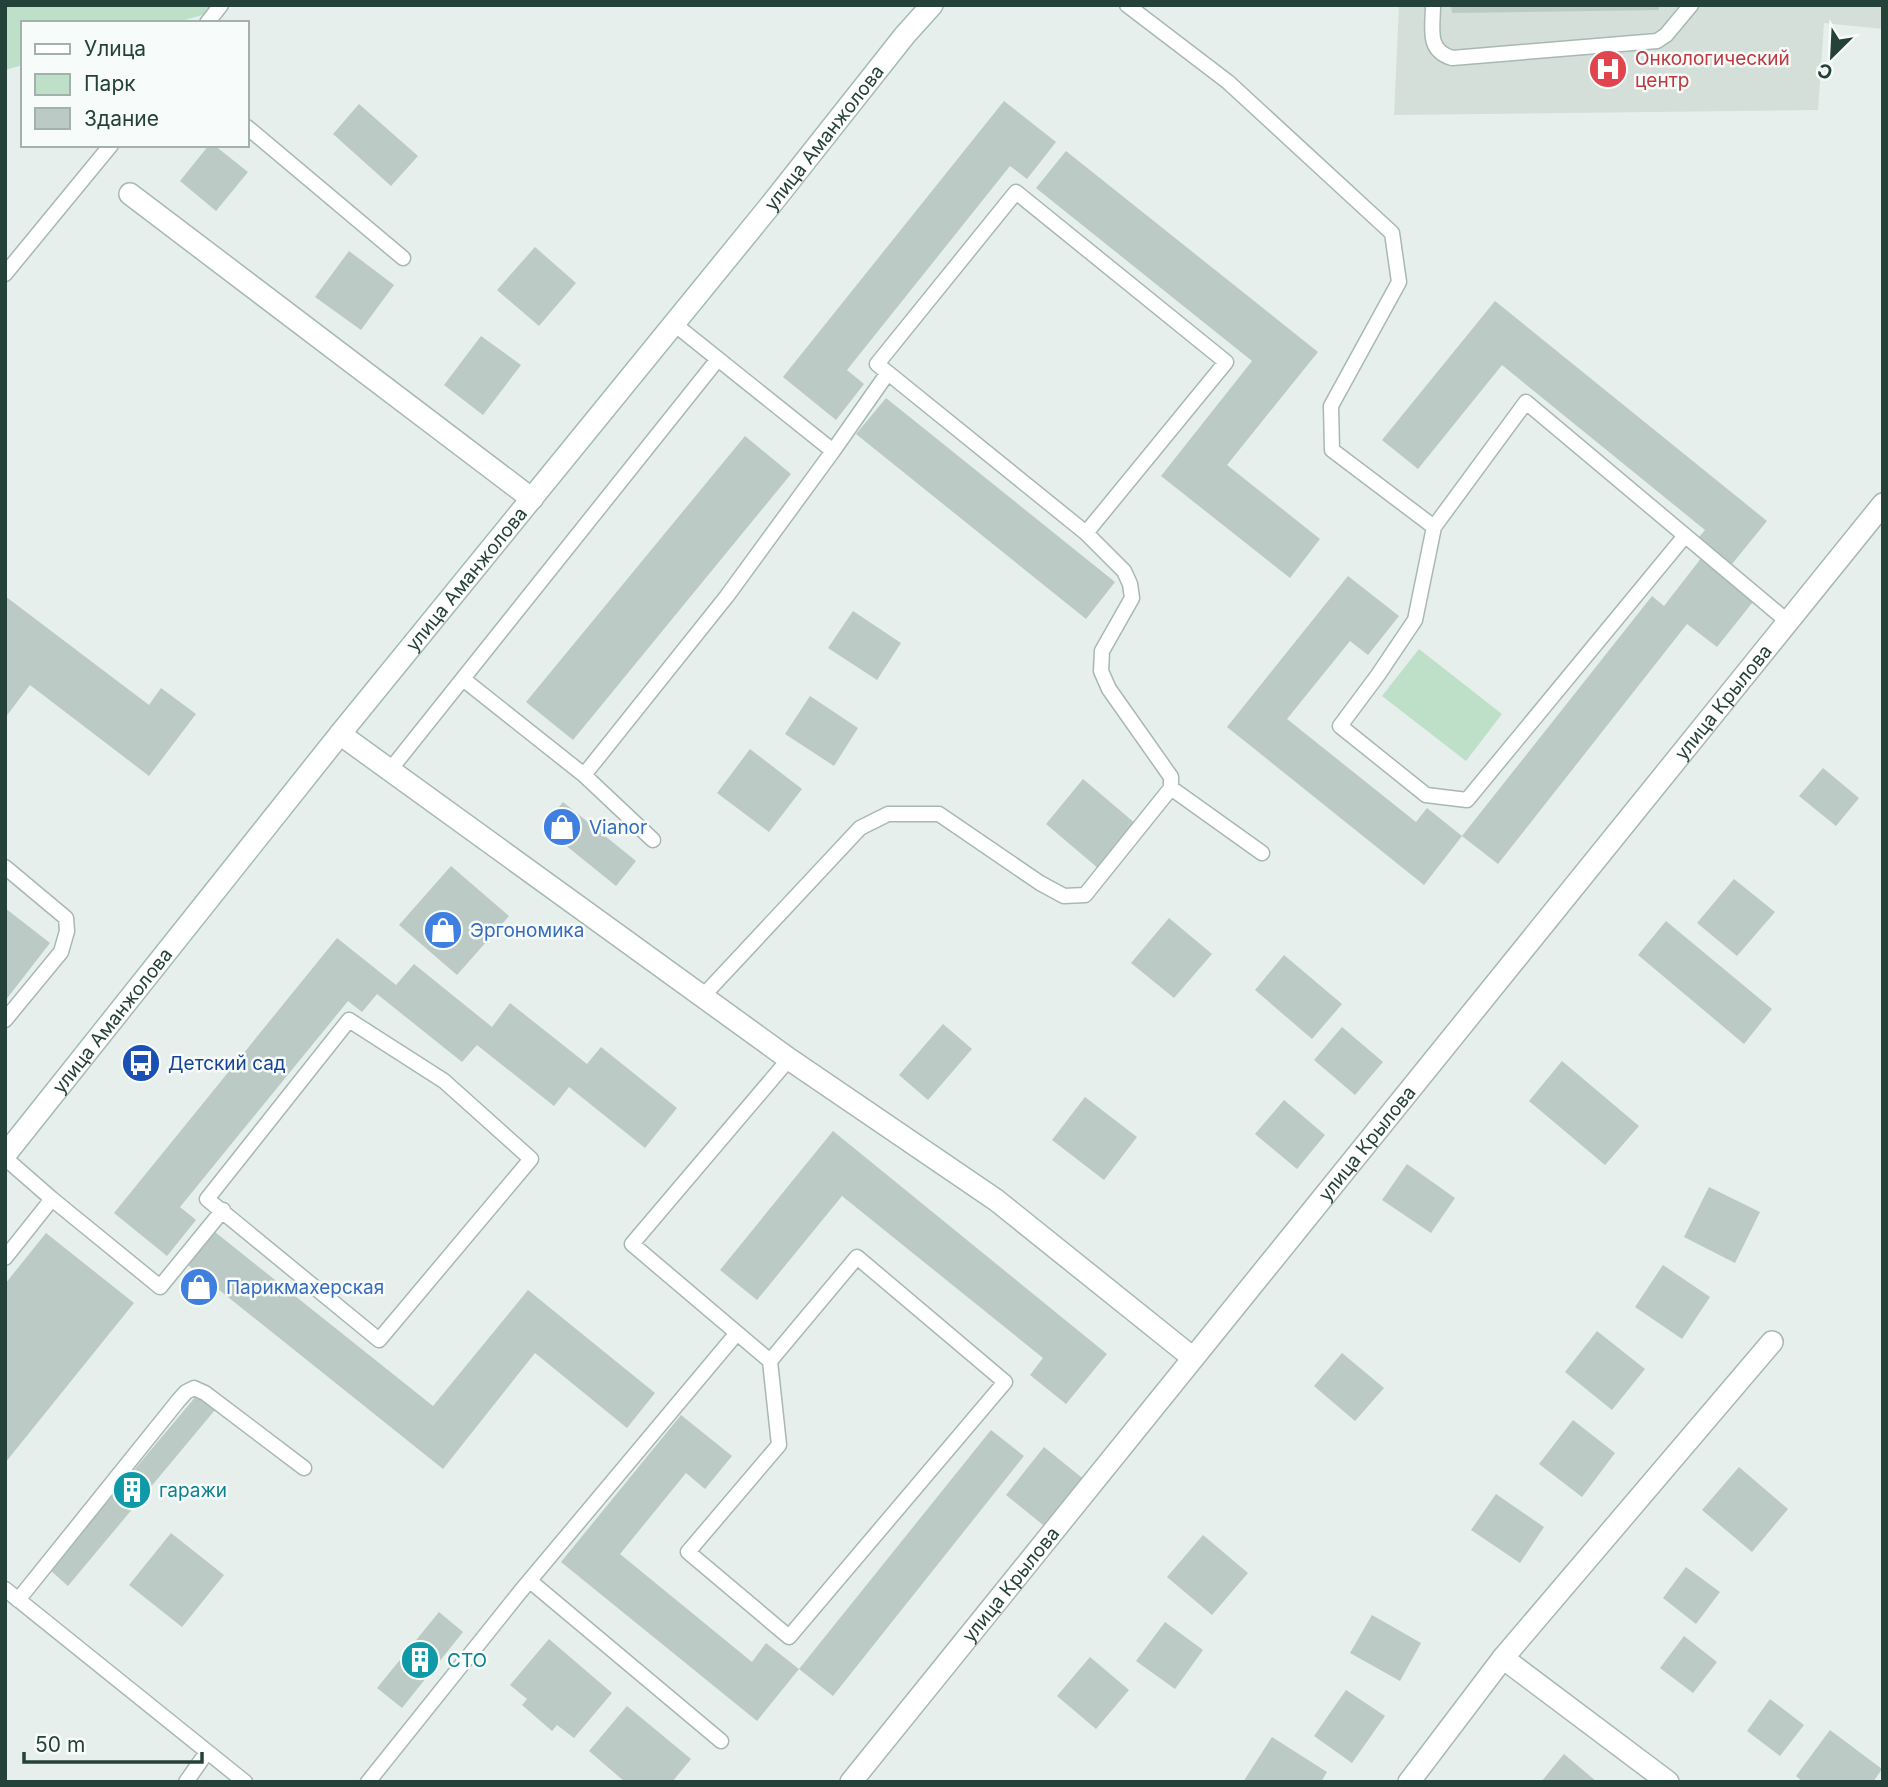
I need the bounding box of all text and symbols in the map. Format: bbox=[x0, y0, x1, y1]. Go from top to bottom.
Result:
legend bbox=[21, 21, 248, 147]
north arrow bbox=[1797, 21, 1867, 91]
text: Улица bbox=[84, 36, 146, 61]
place label: Онкологический центр bbox=[1635, 47, 1790, 92]
hospital icon: Онкологический центр bbox=[1587, 48, 1629, 90]
text: С bbox=[1814, 58, 1836, 84]
street label: улица Аманжолова bbox=[759, 60, 888, 215]
text: Парк bbox=[84, 71, 136, 96]
text: Здание bbox=[84, 106, 159, 131]
street label: улица Аманжолова bbox=[401, 502, 532, 656]
street label: улица Крылова bbox=[1670, 640, 1776, 764]
shop icon: Vianor bbox=[541, 806, 583, 848]
place label: Vianor bbox=[589, 816, 647, 839]
shop icon: Эргономика bbox=[422, 909, 464, 951]
place label: Эргономика bbox=[470, 919, 584, 942]
street label: улица Аманжолова bbox=[47, 943, 177, 1098]
bus stop icon: Детский сад bbox=[120, 1042, 162, 1084]
place label: Детский сад bbox=[168, 1052, 286, 1075]
street label: улица Крылова bbox=[1313, 1081, 1420, 1206]
shop icon: Парикмахерская bbox=[178, 1266, 220, 1308]
place label: Парикмахерская bbox=[226, 1276, 384, 1299]
building icon: гаражи bbox=[111, 1469, 153, 1511]
place label: гаражи bbox=[159, 1479, 227, 1502]
street label: улица Крылова bbox=[957, 1522, 1064, 1647]
building icon: СТО bbox=[399, 1639, 441, 1681]
place label: СТО bbox=[447, 1649, 487, 1672]
scale bar bbox=[24, 1720, 203, 1764]
text: 50 m bbox=[35, 1732, 85, 1757]

